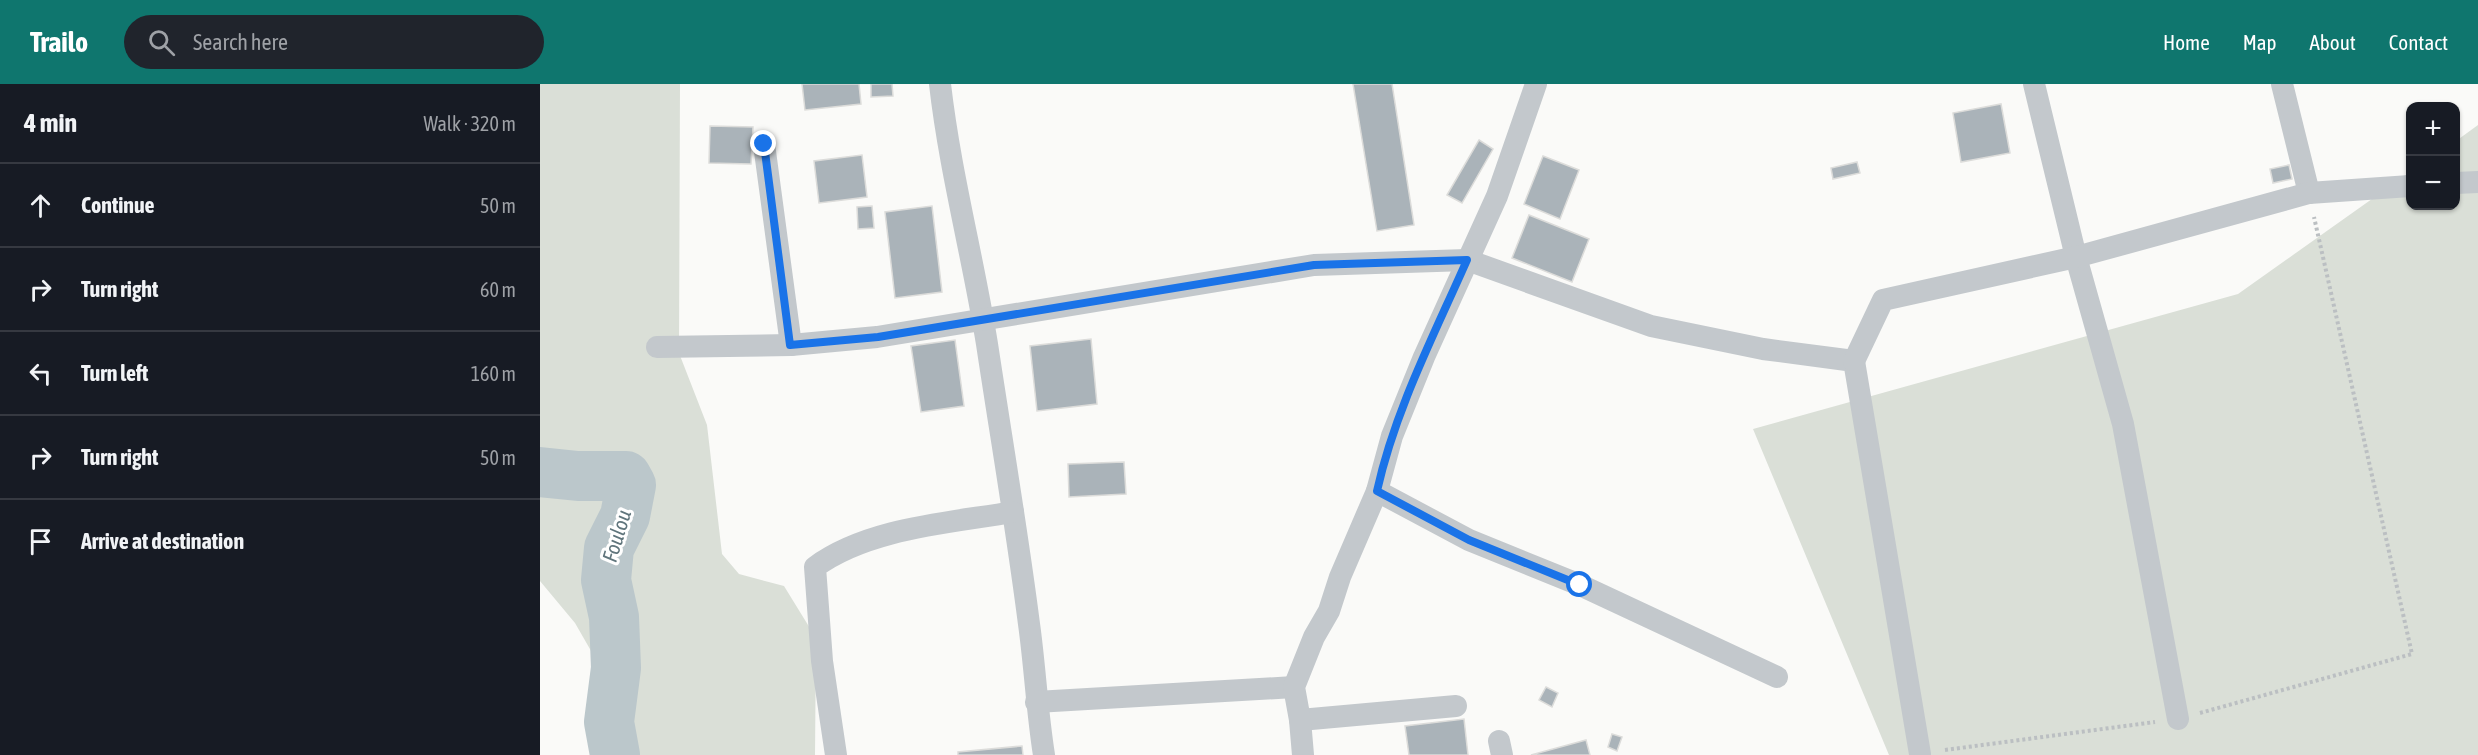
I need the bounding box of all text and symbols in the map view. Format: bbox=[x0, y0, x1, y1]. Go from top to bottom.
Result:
search box bbox=[124, 15, 544, 69]
text: Trailo bbox=[30, 26, 88, 58]
icon: search bbox=[145, 26, 178, 59]
text: Search here bbox=[193, 29, 288, 55]
text: Home bbox=[2163, 30, 2210, 54]
text: Map bbox=[2243, 30, 2277, 54]
text: About bbox=[2310, 30, 2356, 54]
text: Contact bbox=[2389, 30, 2448, 54]
map controls bbox=[2406, 102, 2460, 210]
button: + bbox=[2406, 102, 2460, 156]
text: 4 min bbox=[24, 108, 77, 138]
text: Walk · 320 m bbox=[424, 112, 516, 135]
route end bbox=[750, 130, 776, 156]
button: − bbox=[2406, 156, 2460, 210]
icon: ahead bbox=[24, 189, 57, 222]
text: Continue bbox=[81, 192, 155, 218]
text: 50 m bbox=[480, 194, 516, 217]
icon: right bbox=[24, 273, 57, 306]
text: Turn right bbox=[81, 276, 158, 302]
text: 60 m bbox=[480, 278, 516, 301]
icon: left bbox=[24, 357, 57, 390]
text: Turn left bbox=[81, 360, 148, 386]
text: 160 m bbox=[471, 362, 516, 385]
icon: right bbox=[24, 441, 57, 474]
text: Turn right bbox=[81, 444, 158, 470]
text: 50 m bbox=[480, 446, 516, 469]
water label: Foulou bbox=[597, 507, 635, 565]
icon: arrive bbox=[24, 525, 57, 558]
text: Arrive at destination bbox=[81, 528, 244, 554]
route start bbox=[1566, 571, 1592, 597]

